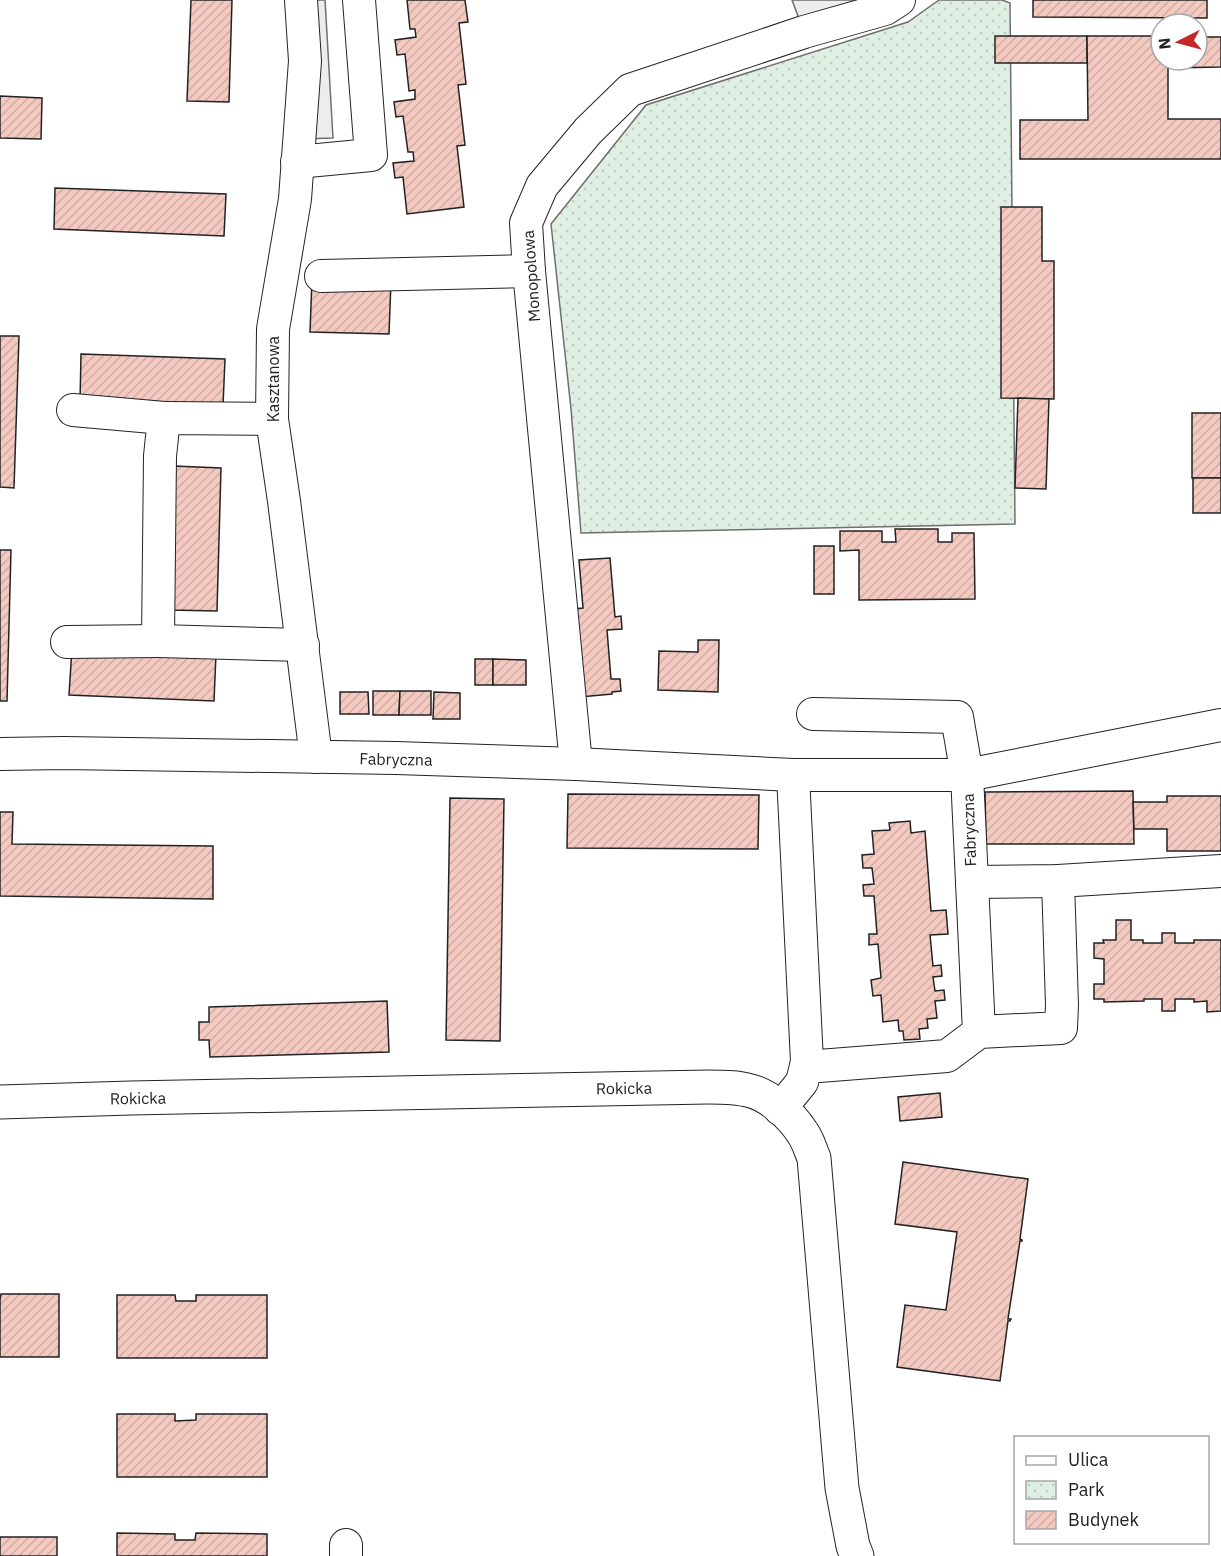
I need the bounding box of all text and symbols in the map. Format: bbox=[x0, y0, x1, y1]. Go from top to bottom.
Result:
north arrow bbox=[1149, 12, 1209, 72]
text: N bbox=[1154, 37, 1175, 50]
street label: Monopolowa bbox=[518, 229, 544, 323]
street label: Kasztanowa bbox=[263, 335, 283, 422]
street label: Fabryczna bbox=[359, 748, 433, 770]
street label: Fabryczna bbox=[958, 793, 980, 867]
street label: Rokicka bbox=[596, 1078, 653, 1098]
street label: Rokicka bbox=[110, 1088, 167, 1108]
legend bbox=[1014, 1436, 1209, 1544]
text: Ulica bbox=[1068, 1448, 1109, 1471]
text: Park bbox=[1068, 1478, 1105, 1501]
text: Budynek bbox=[1068, 1508, 1140, 1531]

